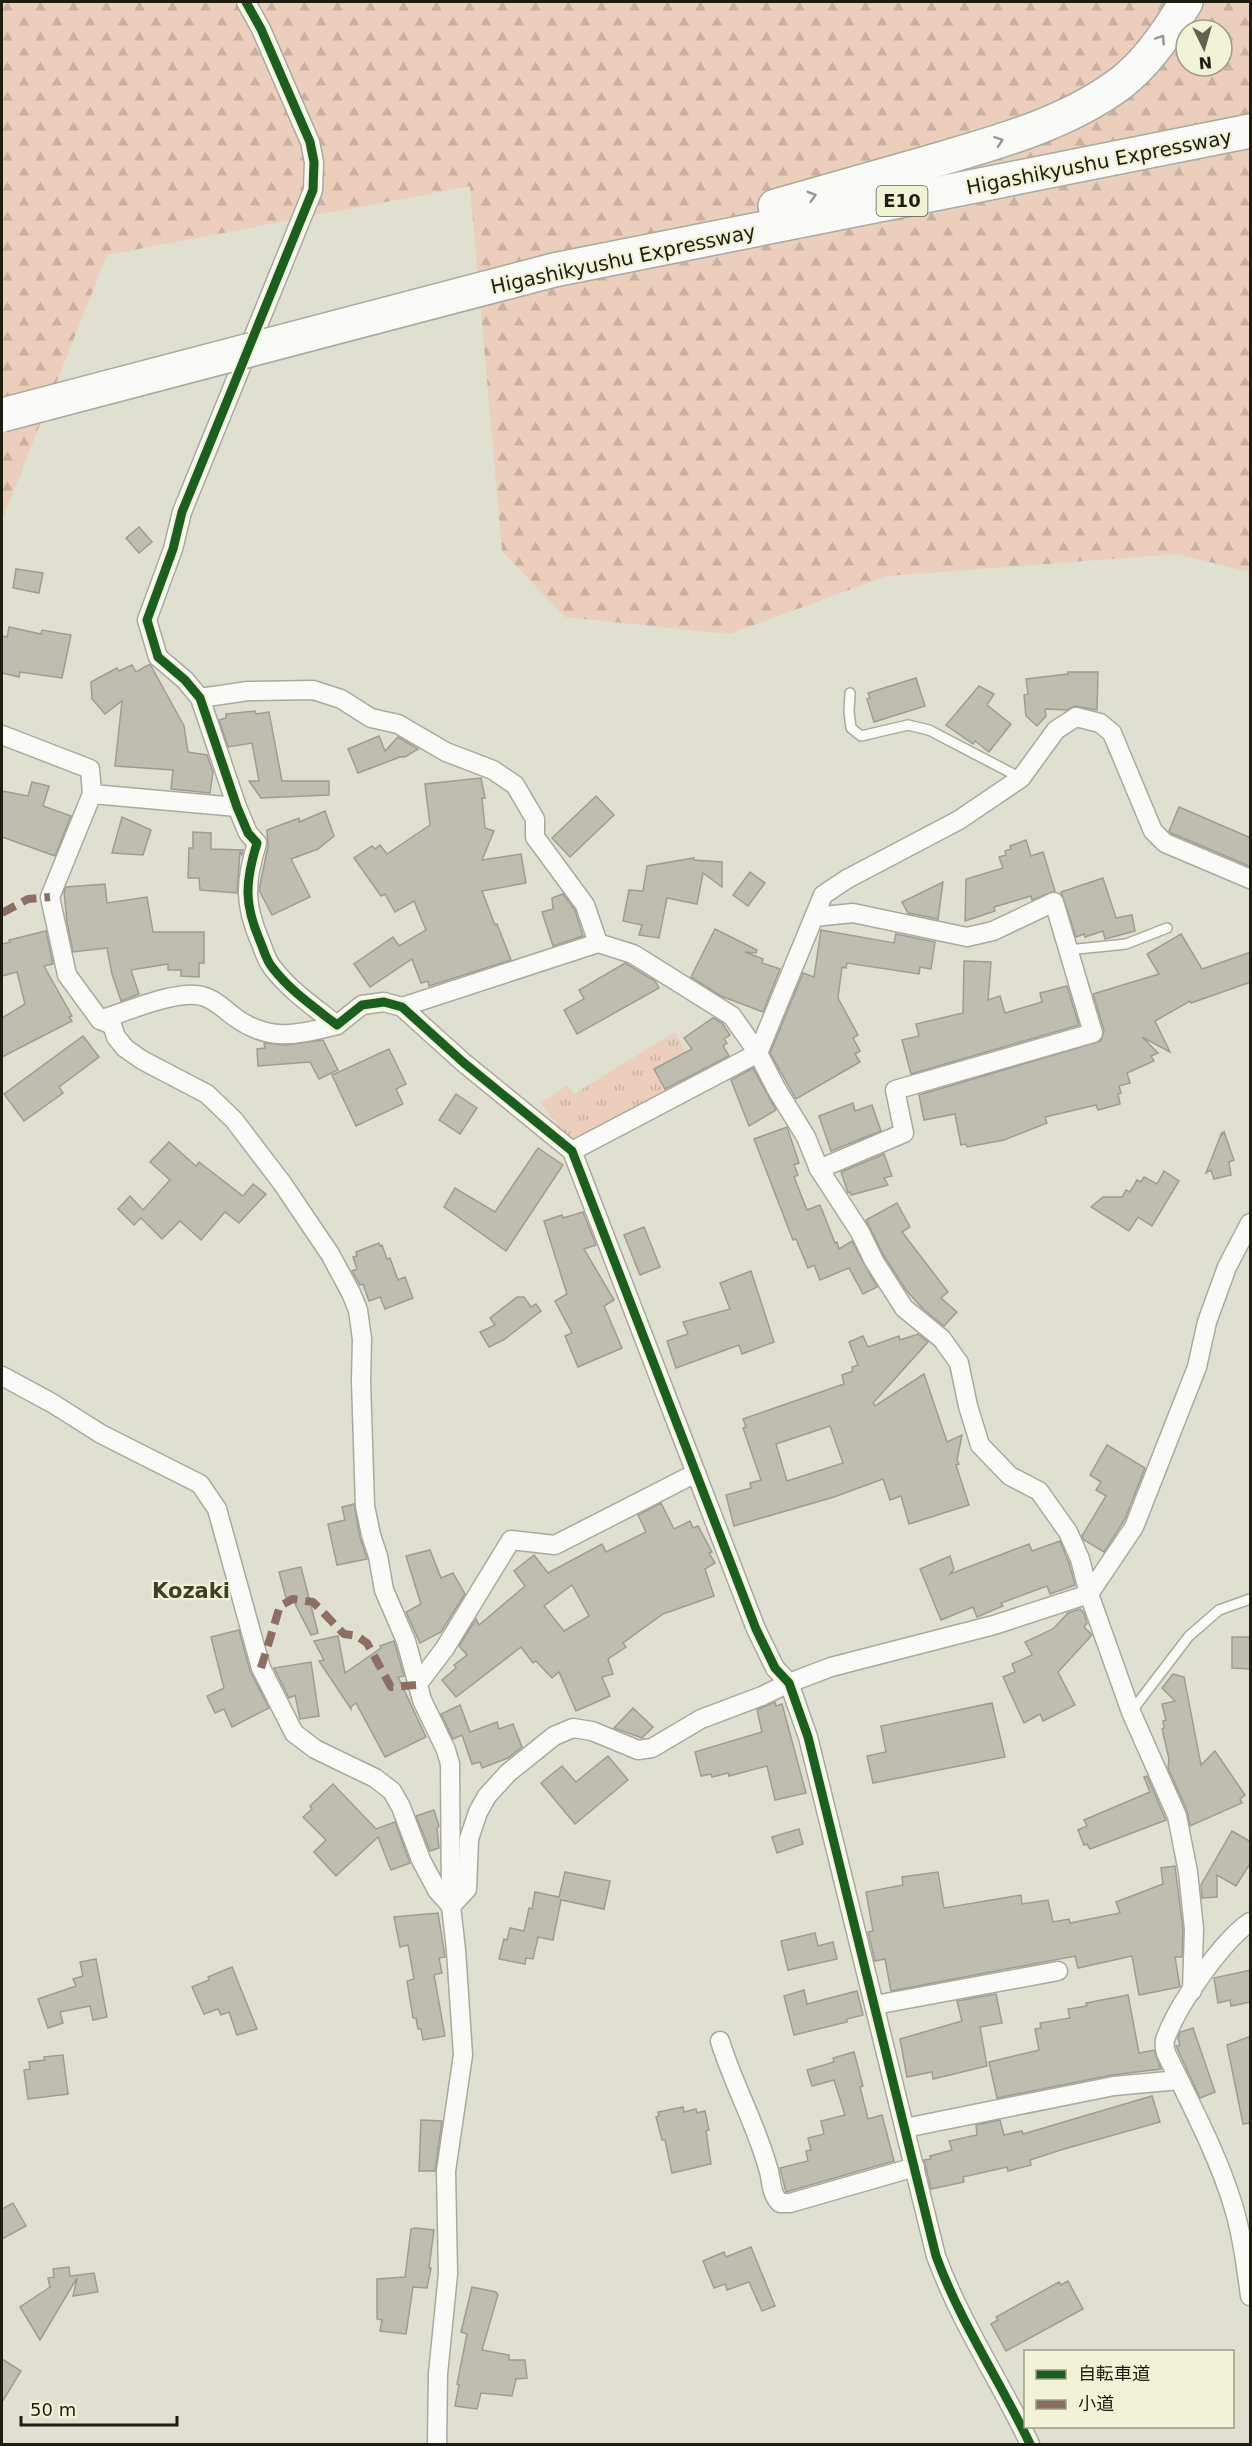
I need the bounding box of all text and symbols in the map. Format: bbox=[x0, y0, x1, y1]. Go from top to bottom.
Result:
north arrow bbox=[1174, 18, 1234, 78]
one-way arrow bbox=[1154, 35, 1165, 46]
text: N bbox=[1198, 52, 1213, 72]
street label: Higashikyushu Expressway bbox=[964, 124, 1234, 200]
one-way arrow bbox=[994, 135, 1004, 148]
road number: E10 bbox=[876, 186, 928, 216]
one-way arrow bbox=[807, 190, 817, 203]
street label: Higashikyushu Expressway bbox=[488, 219, 758, 299]
district label: Kozaki bbox=[152, 1579, 230, 1603]
legend bbox=[1024, 2350, 1234, 2428]
text: 自転車道 bbox=[1078, 2363, 1150, 2384]
scale bar bbox=[21, 2389, 177, 2427]
text: 小道 bbox=[1078, 2393, 1114, 2414]
text: 50 m bbox=[30, 2399, 76, 2420]

